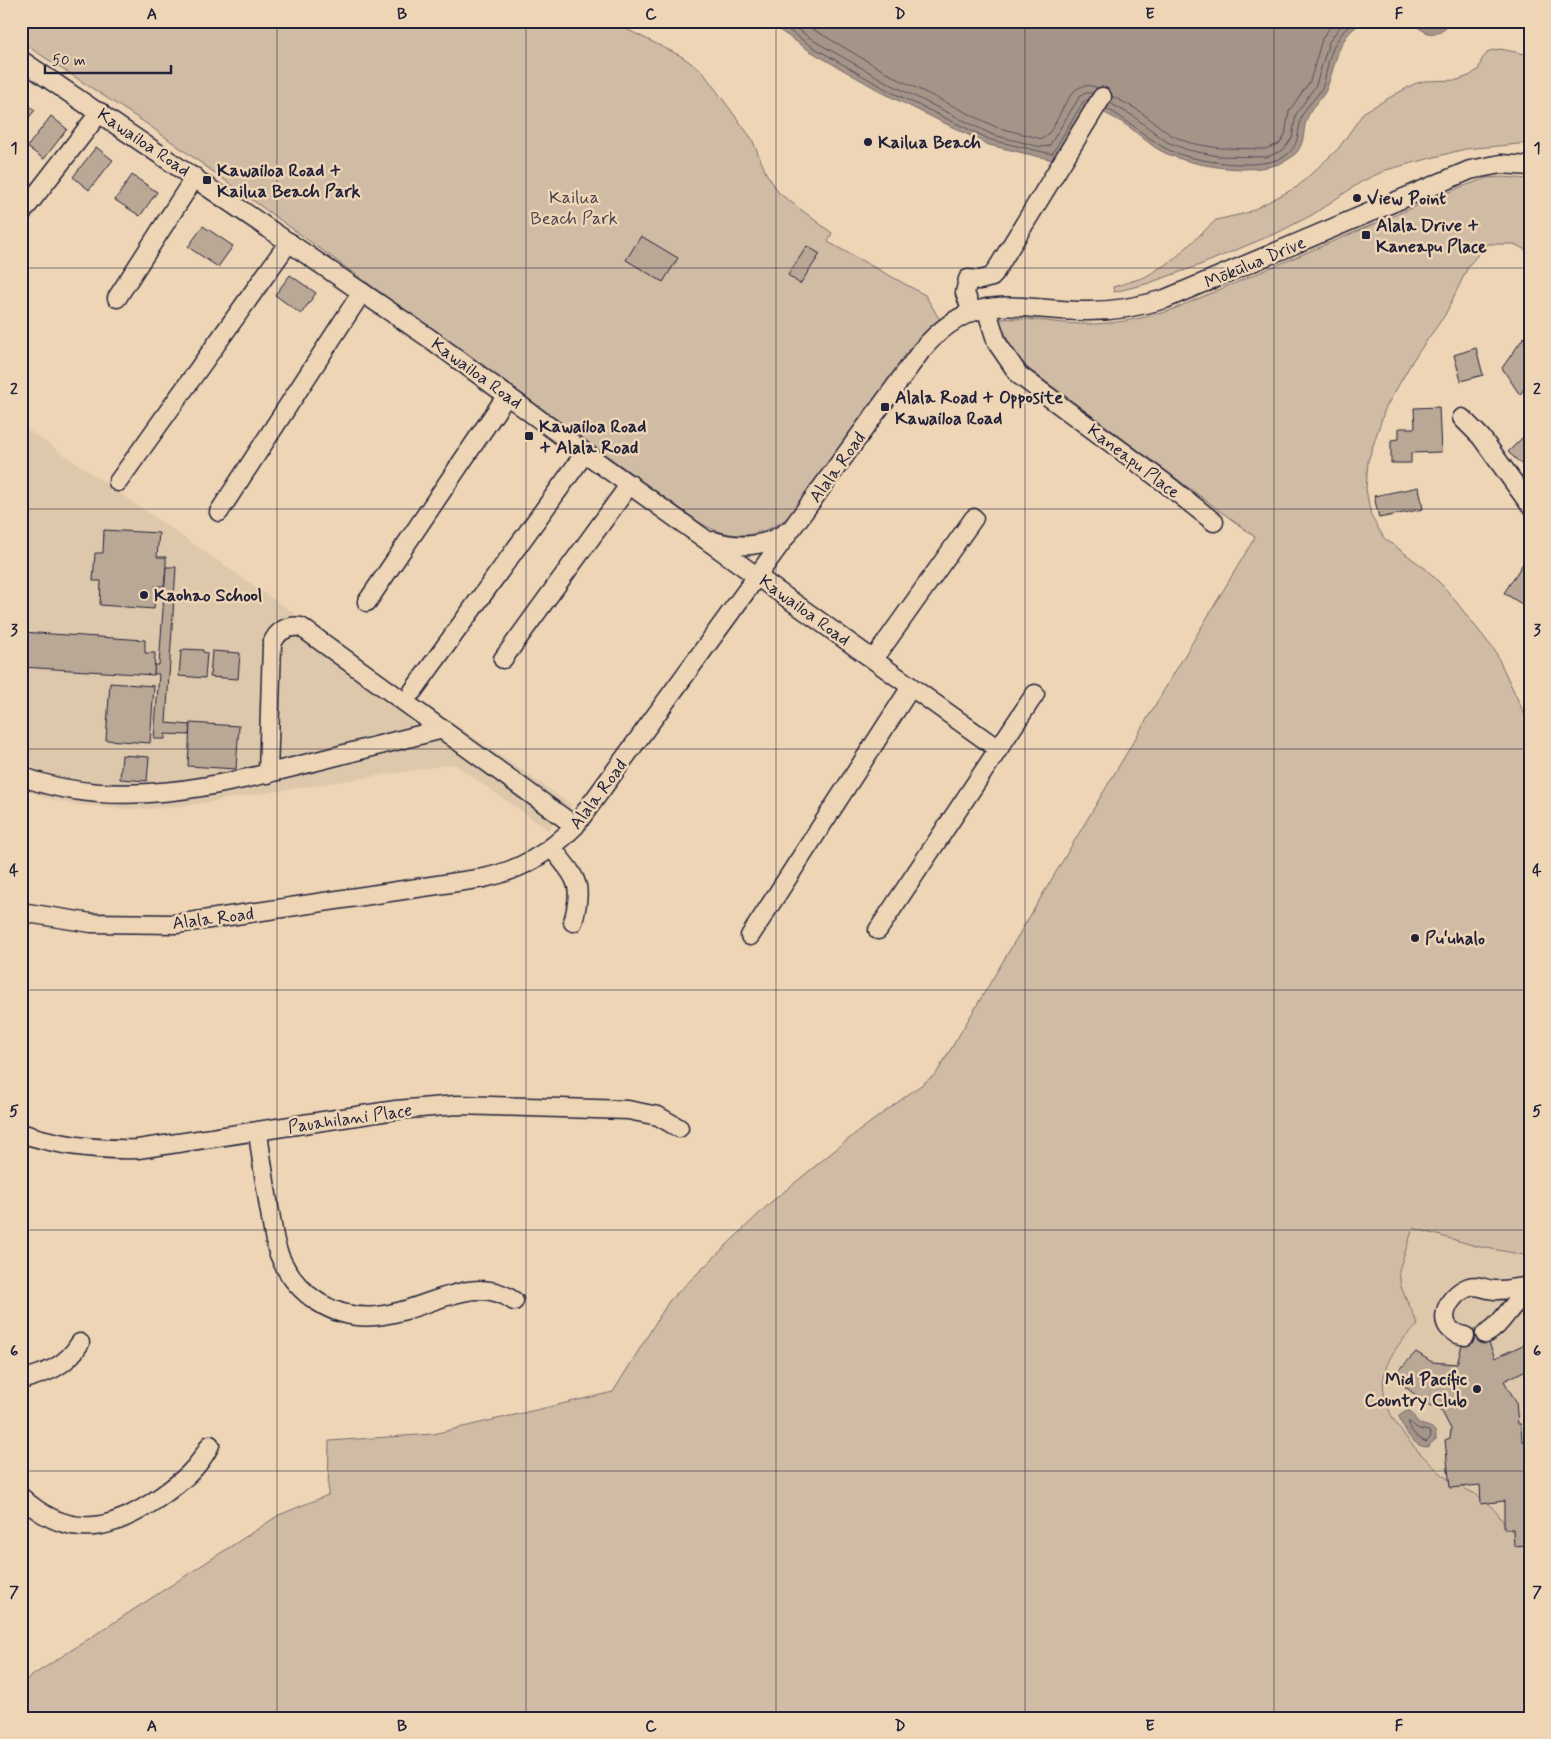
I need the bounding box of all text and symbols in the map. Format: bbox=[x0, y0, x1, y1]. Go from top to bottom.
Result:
text: A bbox=[147, 4, 157, 25]
text: B bbox=[397, 4, 407, 25]
text: C bbox=[645, 4, 657, 25]
text: D bbox=[894, 4, 906, 25]
text: E bbox=[1145, 4, 1155, 25]
text: F bbox=[1395, 4, 1404, 25]
scale bar bbox=[45, 42, 171, 74]
text: 50 m bbox=[52, 51, 86, 71]
street label: Kawailoa Road bbox=[92, 103, 195, 183]
place label: Kailua Beach bbox=[878, 131, 981, 155]
marker: Kailua Beach bbox=[862, 136, 874, 148]
text: 1 bbox=[10, 138, 18, 159]
text: 1 bbox=[1533, 138, 1541, 159]
place label: Kawailoa Road + Kailua Beach Park bbox=[217, 159, 361, 204]
marker: Kawailoa Road + Kailua Beach Park bbox=[201, 174, 213, 186]
park label: Kailua Beach Park bbox=[530, 186, 618, 231]
place label: View Point bbox=[1367, 187, 1446, 211]
marker: View Point bbox=[1351, 192, 1363, 204]
place label: Alala Drive + Kaneapu Place bbox=[1376, 214, 1487, 259]
marker: Alala Drive + Kaneapu Place bbox=[1360, 229, 1372, 241]
street label: Mōkūlua Drive bbox=[1201, 231, 1310, 295]
street label: Kawailoa Road bbox=[426, 333, 527, 415]
text: 2 bbox=[10, 379, 18, 400]
text: 2 bbox=[1533, 379, 1541, 400]
place label: Alala Road + Opposite Kawailoa Road bbox=[895, 386, 1063, 431]
marker: Alala Road + Opposite Kawailoa Road bbox=[879, 401, 891, 413]
place label: Kawailoa Road + Alala Road bbox=[539, 415, 646, 460]
street label: Kaneapu Place bbox=[1082, 419, 1185, 505]
street label: Alala Road bbox=[804, 427, 872, 508]
marker: Kawailoa Road + Alala Road bbox=[523, 430, 535, 442]
street label: Kawailoa Road bbox=[754, 570, 855, 652]
place label: Kaohao School bbox=[154, 584, 262, 608]
marker: Kaohao School bbox=[138, 589, 150, 601]
text: 3 bbox=[10, 620, 18, 641]
text: 3 bbox=[1533, 620, 1541, 641]
street label: Alala Road bbox=[564, 755, 633, 835]
text: 4 bbox=[9, 860, 19, 881]
text: 4 bbox=[1532, 860, 1542, 881]
street label: Alala Road bbox=[171, 902, 255, 936]
place label: Puʻuhalo bbox=[1425, 927, 1485, 951]
marker: Puʻuhalo bbox=[1409, 932, 1421, 944]
street label: Pauahilani Place bbox=[286, 1098, 414, 1140]
text: 5 bbox=[9, 1101, 19, 1122]
text: 5 bbox=[1532, 1101, 1542, 1122]
text: 6 bbox=[10, 1341, 18, 1362]
text: 6 bbox=[1533, 1341, 1541, 1362]
place label: Mid Pacific Country Club bbox=[1364, 1368, 1468, 1413]
marker: Mid Pacific Country Club bbox=[1471, 1383, 1483, 1395]
text: 7 bbox=[9, 1582, 19, 1603]
text: 7 bbox=[1532, 1582, 1542, 1603]
text: A bbox=[147, 1716, 157, 1737]
text: B bbox=[397, 1716, 407, 1737]
text: C bbox=[645, 1716, 657, 1737]
text: D bbox=[894, 1716, 906, 1737]
text: E bbox=[1145, 1716, 1155, 1737]
text: F bbox=[1395, 1716, 1404, 1737]

